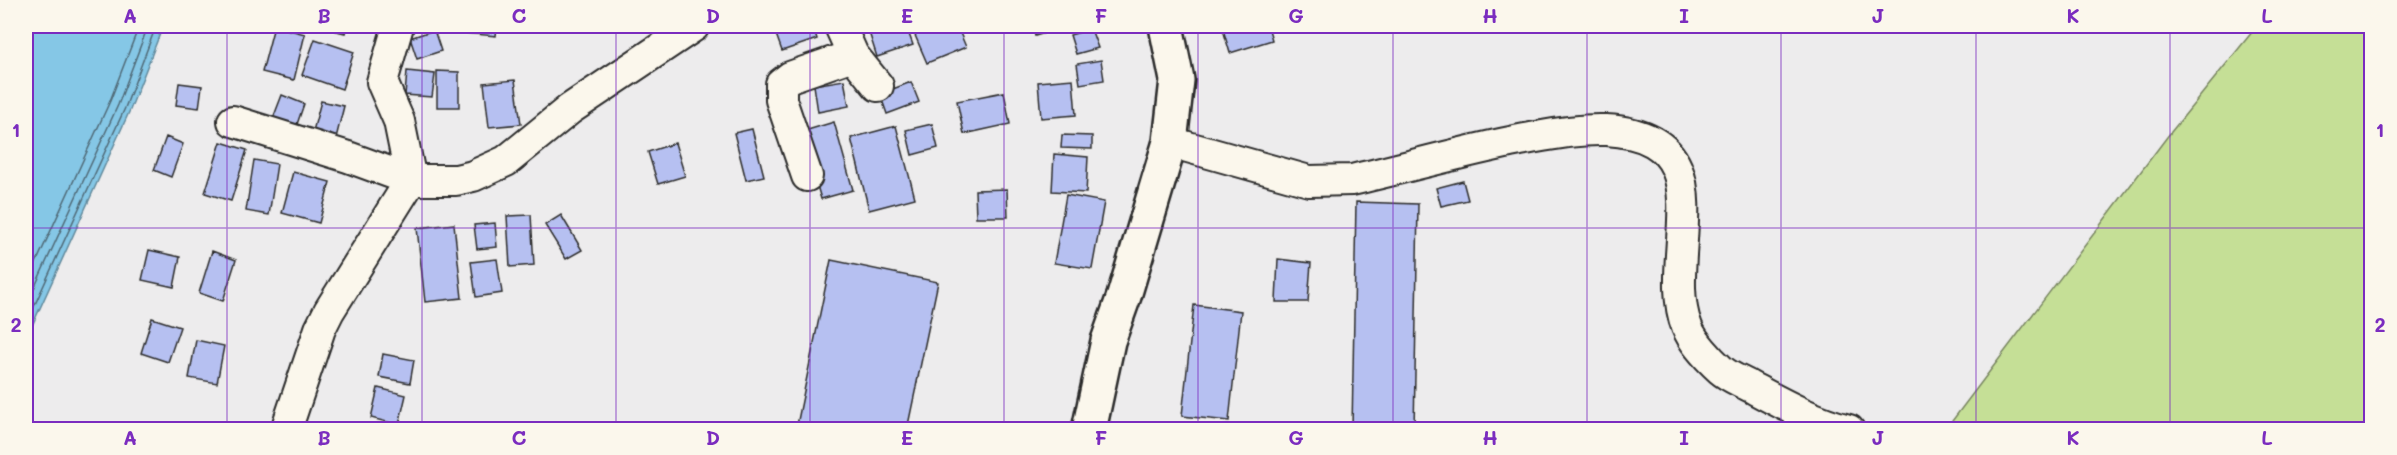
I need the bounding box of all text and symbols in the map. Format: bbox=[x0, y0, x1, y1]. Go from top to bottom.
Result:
text: A bbox=[123, 2, 137, 28]
text: B bbox=[317, 2, 331, 28]
text: C bbox=[512, 2, 527, 28]
text: D bbox=[706, 2, 720, 28]
text: E bbox=[901, 2, 913, 28]
text: F bbox=[1095, 2, 1108, 28]
text: G bbox=[1288, 2, 1304, 28]
text: H bbox=[1482, 2, 1498, 28]
text: I bbox=[1679, 2, 1689, 28]
text: J bbox=[1871, 2, 1885, 28]
text: K bbox=[2066, 2, 2080, 28]
text: L bbox=[2261, 2, 2273, 28]
text: 1 bbox=[12, 116, 20, 142]
text: 1 bbox=[2376, 116, 2384, 142]
text: 2 bbox=[10, 311, 22, 337]
text: 2 bbox=[2374, 311, 2386, 337]
text: A bbox=[123, 424, 137, 450]
text: B bbox=[317, 424, 331, 450]
text: C bbox=[512, 424, 527, 450]
text: D bbox=[706, 424, 720, 450]
text: E bbox=[901, 424, 913, 450]
text: F bbox=[1095, 424, 1108, 450]
text: G bbox=[1288, 424, 1304, 450]
text: H bbox=[1482, 424, 1498, 450]
text: I bbox=[1679, 424, 1689, 450]
text: J bbox=[1871, 424, 1885, 450]
text: K bbox=[2066, 424, 2080, 450]
text: L bbox=[2261, 424, 2273, 450]

